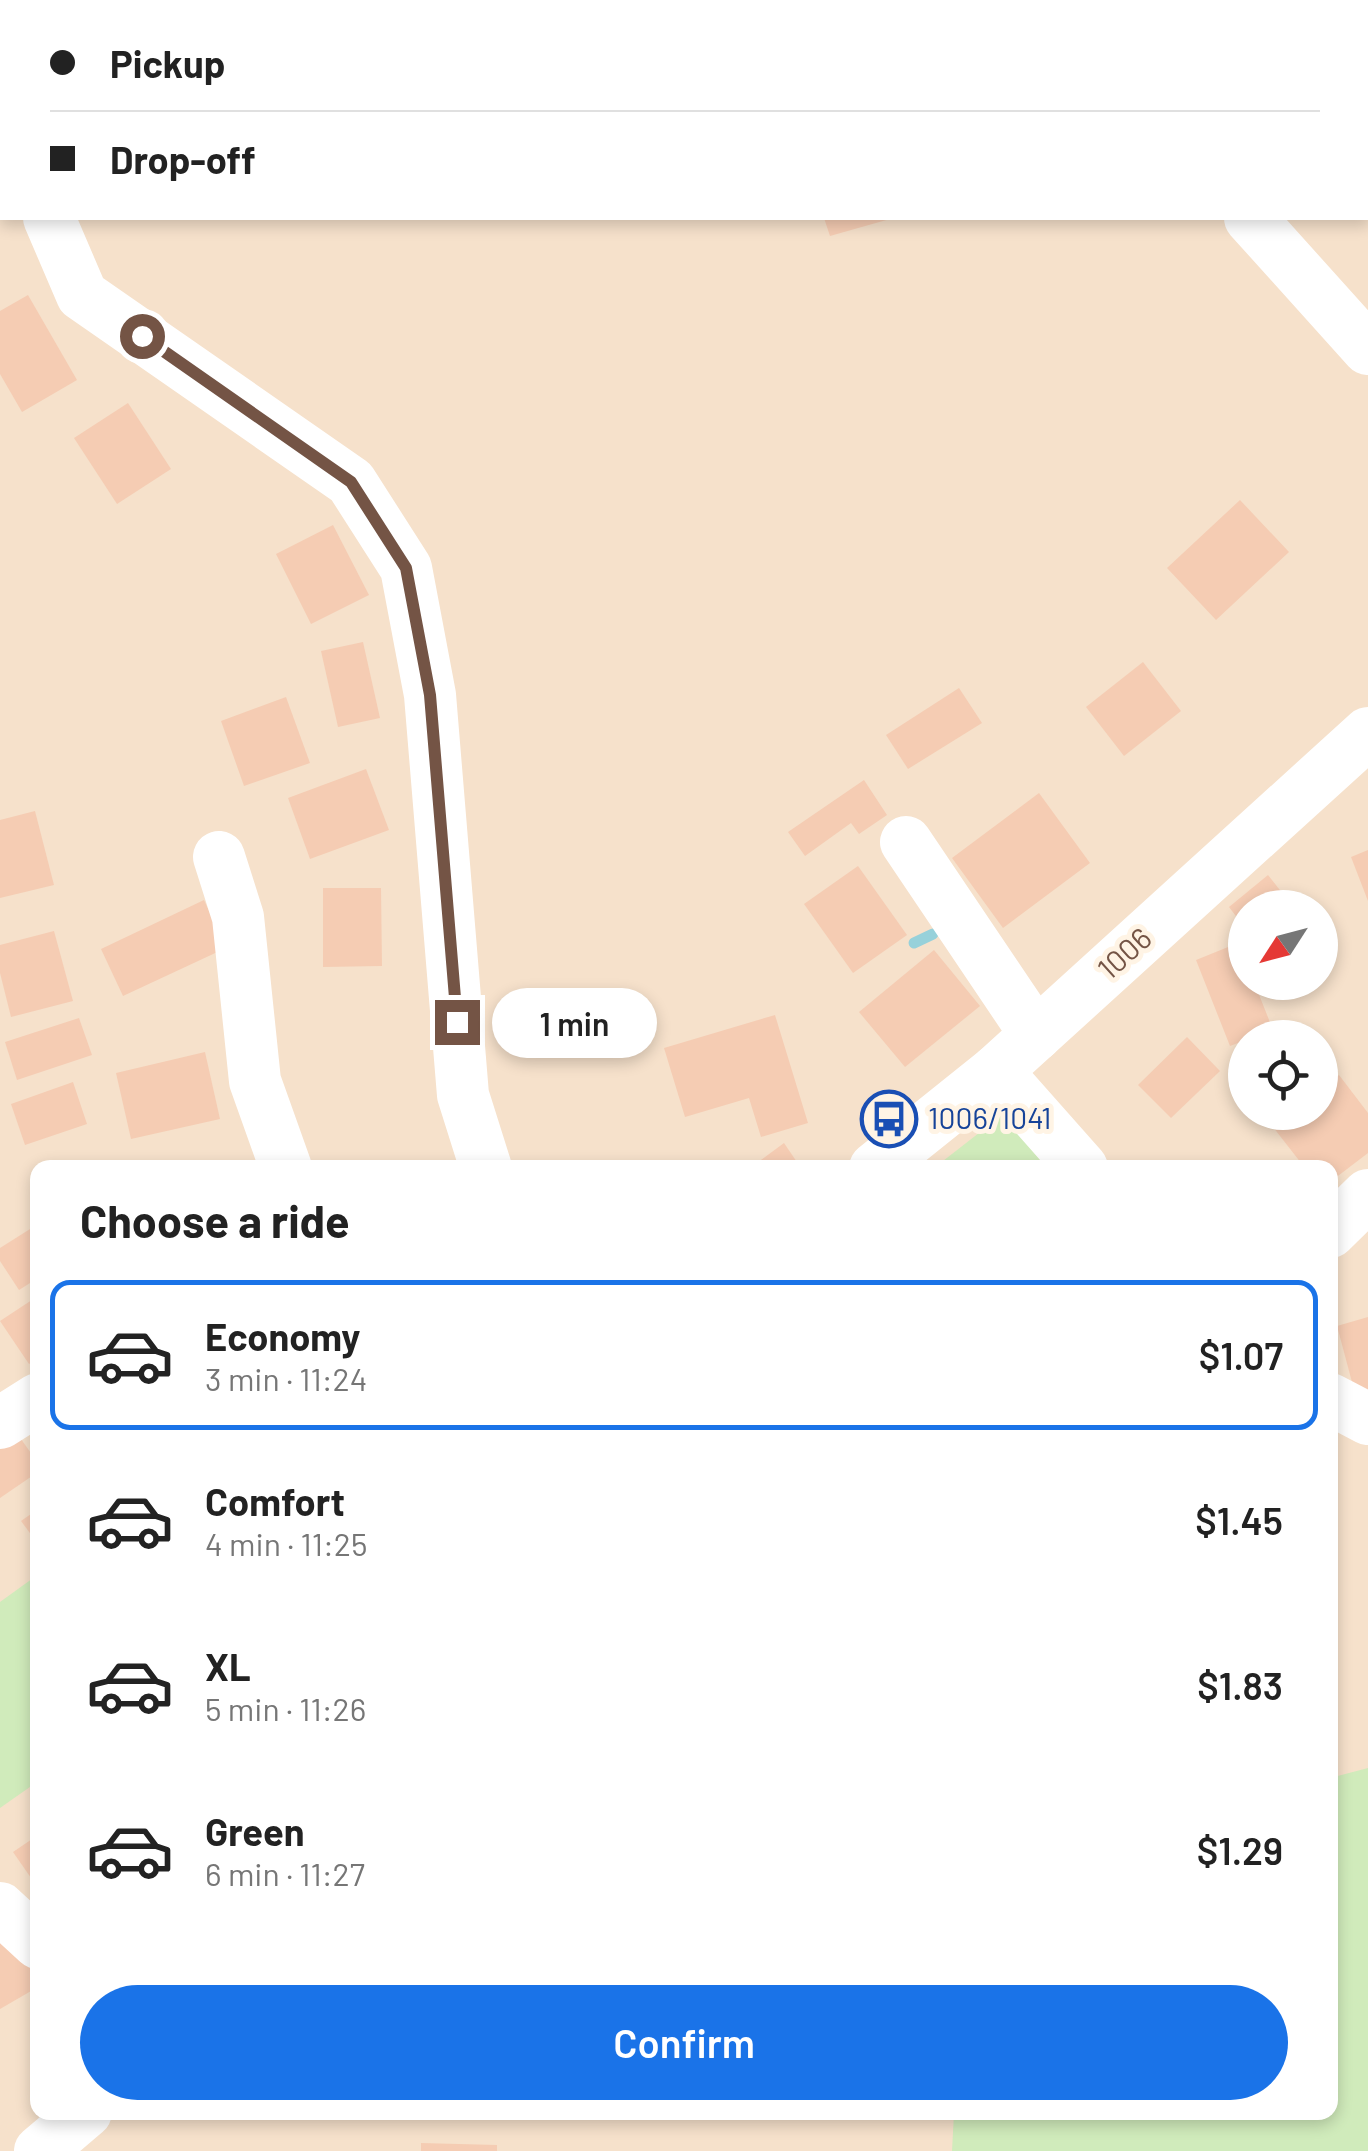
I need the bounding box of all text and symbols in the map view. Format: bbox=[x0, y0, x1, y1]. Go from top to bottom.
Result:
text: Pickup bbox=[110, 40, 225, 86]
text: Drop-off bbox=[110, 136, 256, 182]
route start bbox=[120, 314, 165, 359]
north arrow bbox=[1228, 890, 1338, 1000]
map controls bbox=[1228, 890, 1338, 1130]
street label: 1006 bbox=[1089, 919, 1158, 986]
callout: 1 min bbox=[492, 987, 657, 1057]
route end bbox=[435, 1000, 480, 1045]
text: 1 min bbox=[540, 1004, 609, 1042]
button: locate bbox=[1228, 1020, 1338, 1130]
bus stop icon: 1006/1041 bbox=[859, 1089, 919, 1149]
place label: 1006/1041 bbox=[928, 1099, 1052, 1135]
text: Choose a ride bbox=[80, 1193, 350, 1247]
icon: car bbox=[85, 1310, 175, 1400]
text: Economy bbox=[205, 1313, 360, 1359]
text: $1.07 bbox=[1199, 1332, 1283, 1378]
text: 3 min · 11:24 bbox=[205, 1359, 367, 1397]
icon: car bbox=[85, 1475, 175, 1565]
text: Comfort bbox=[205, 1478, 345, 1524]
text: $1.45 bbox=[1195, 1497, 1283, 1543]
text: 4 min · 11:25 bbox=[205, 1524, 367, 1562]
icon: car bbox=[85, 1640, 175, 1730]
text: XL bbox=[205, 1643, 251, 1689]
text: $1.83 bbox=[1197, 1662, 1283, 1708]
text: 5 min · 11:26 bbox=[205, 1689, 366, 1727]
icon: car bbox=[85, 1805, 175, 1895]
text: Green bbox=[205, 1808, 305, 1854]
text: $1.29 bbox=[1197, 1827, 1283, 1873]
text: 6 min · 11:27 bbox=[205, 1854, 365, 1892]
button: Confirm bbox=[80, 1985, 1288, 2100]

